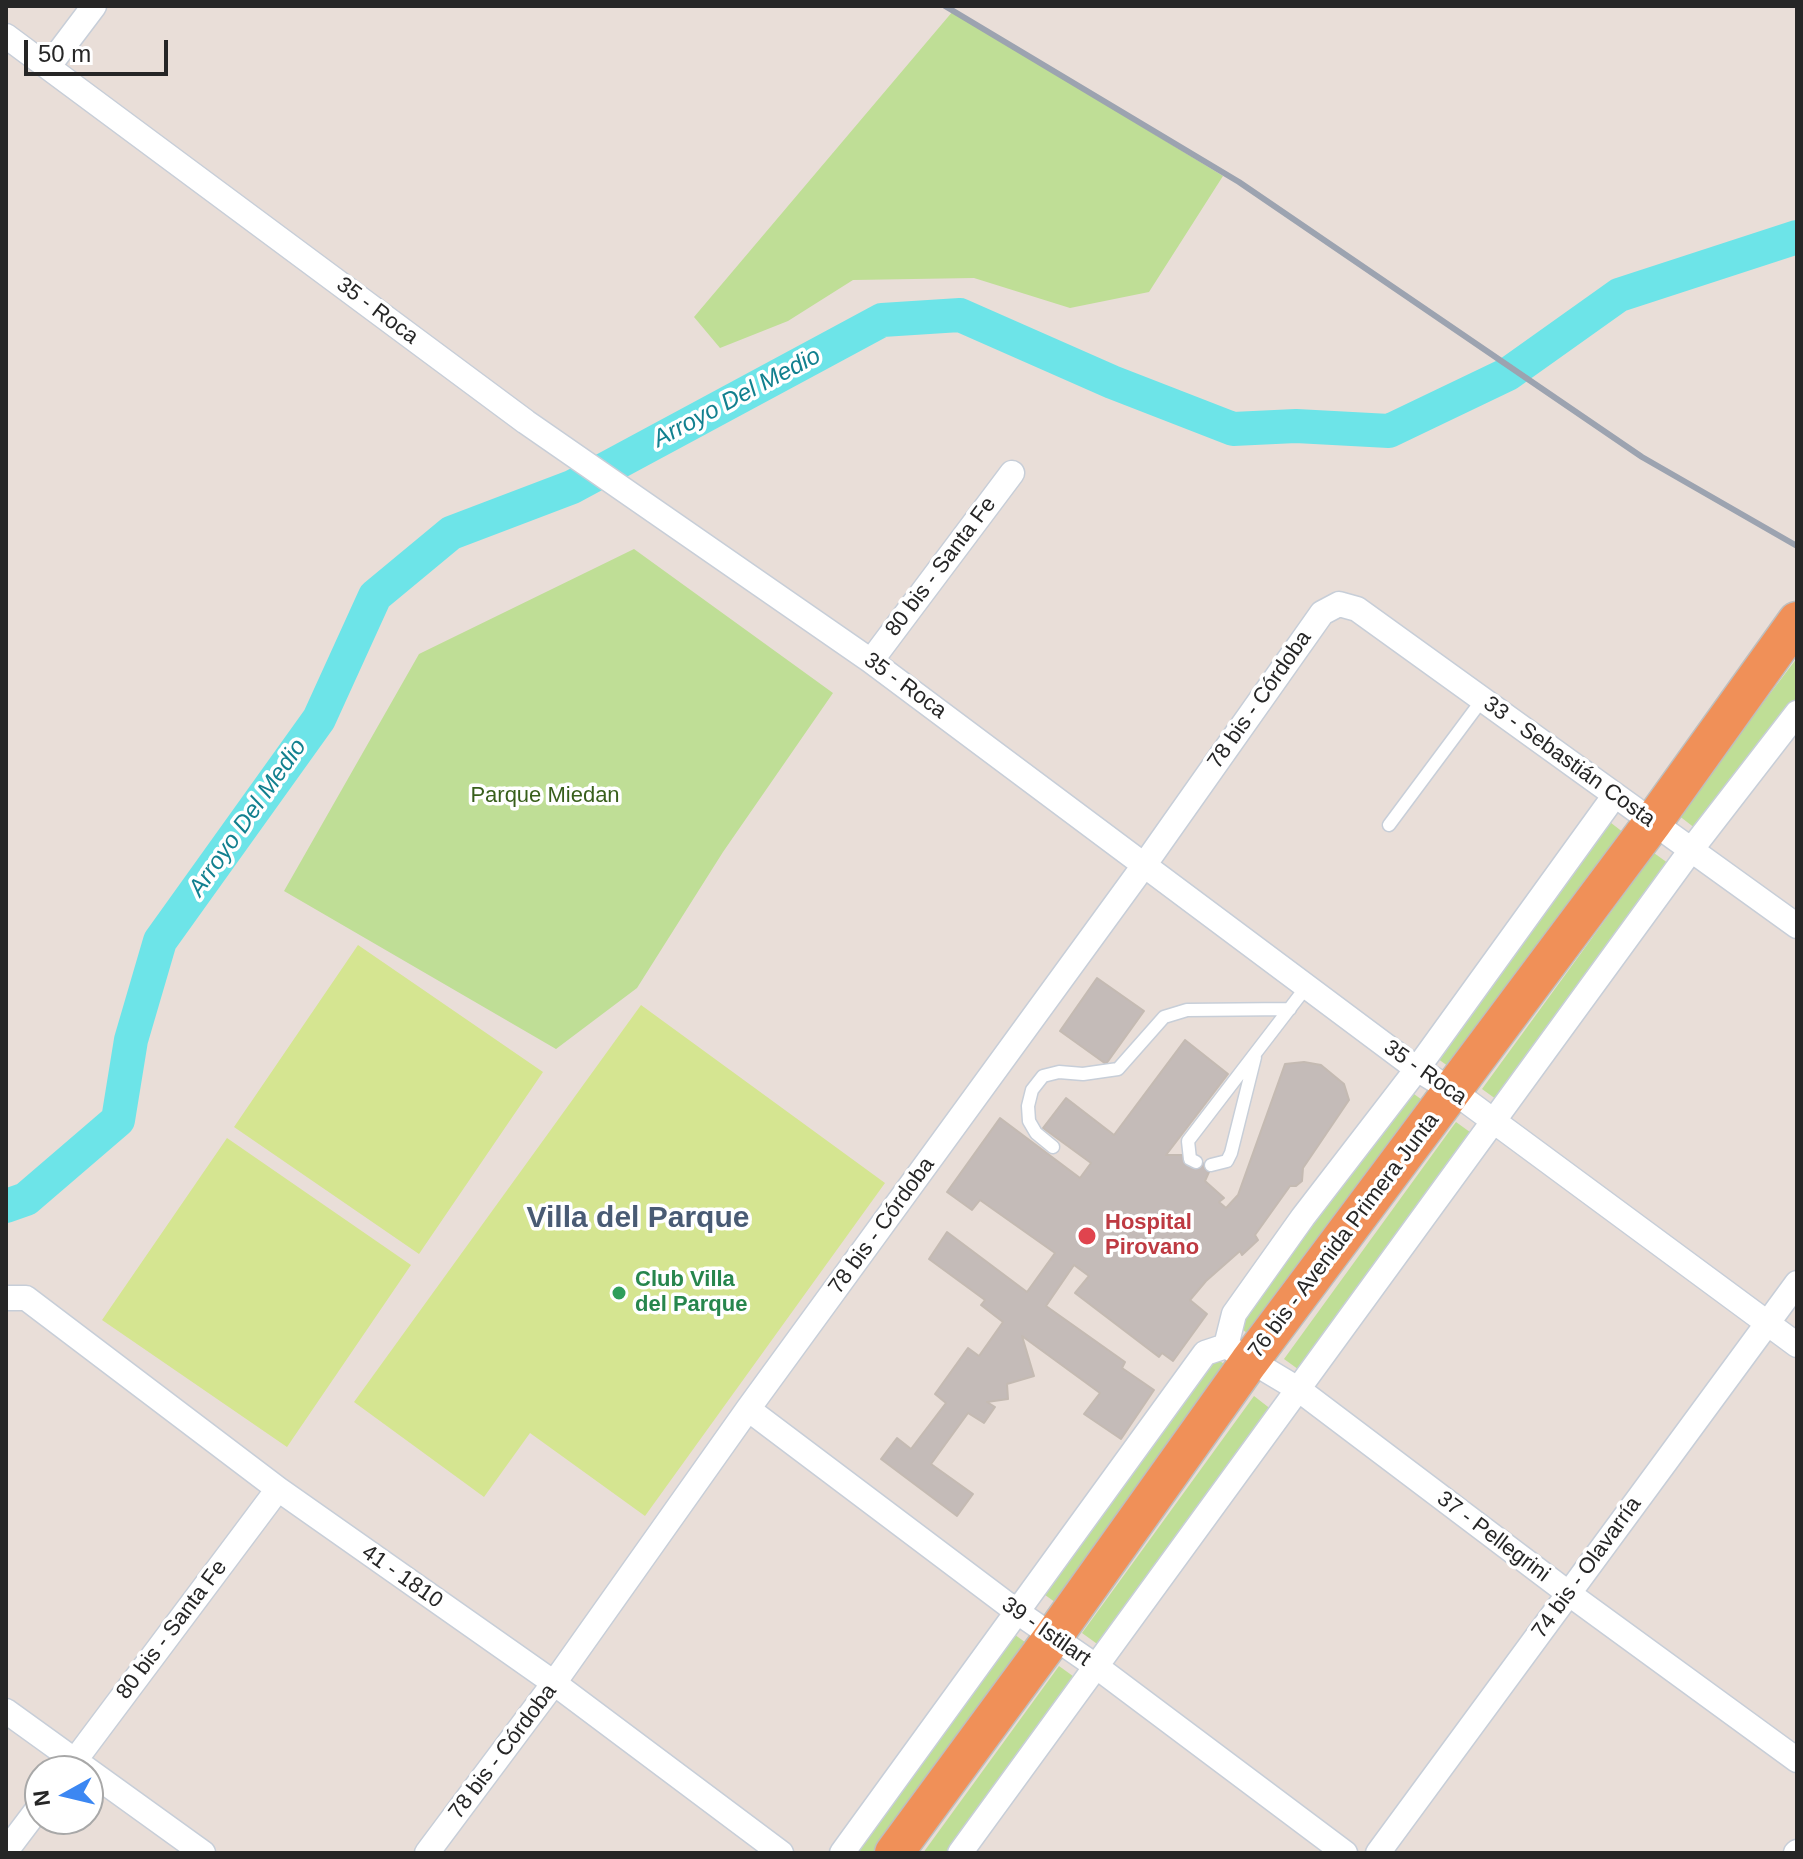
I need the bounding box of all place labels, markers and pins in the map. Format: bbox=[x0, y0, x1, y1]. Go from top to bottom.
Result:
place label: Hospital Pirovano bbox=[1105, 1210, 1199, 1262]
marker: Hospital Pirovano bbox=[1076, 1225, 1098, 1247]
place label: Club Villa del Parque bbox=[635, 1267, 747, 1318]
marker: Club Villa del Parque bbox=[610, 1284, 628, 1302]

